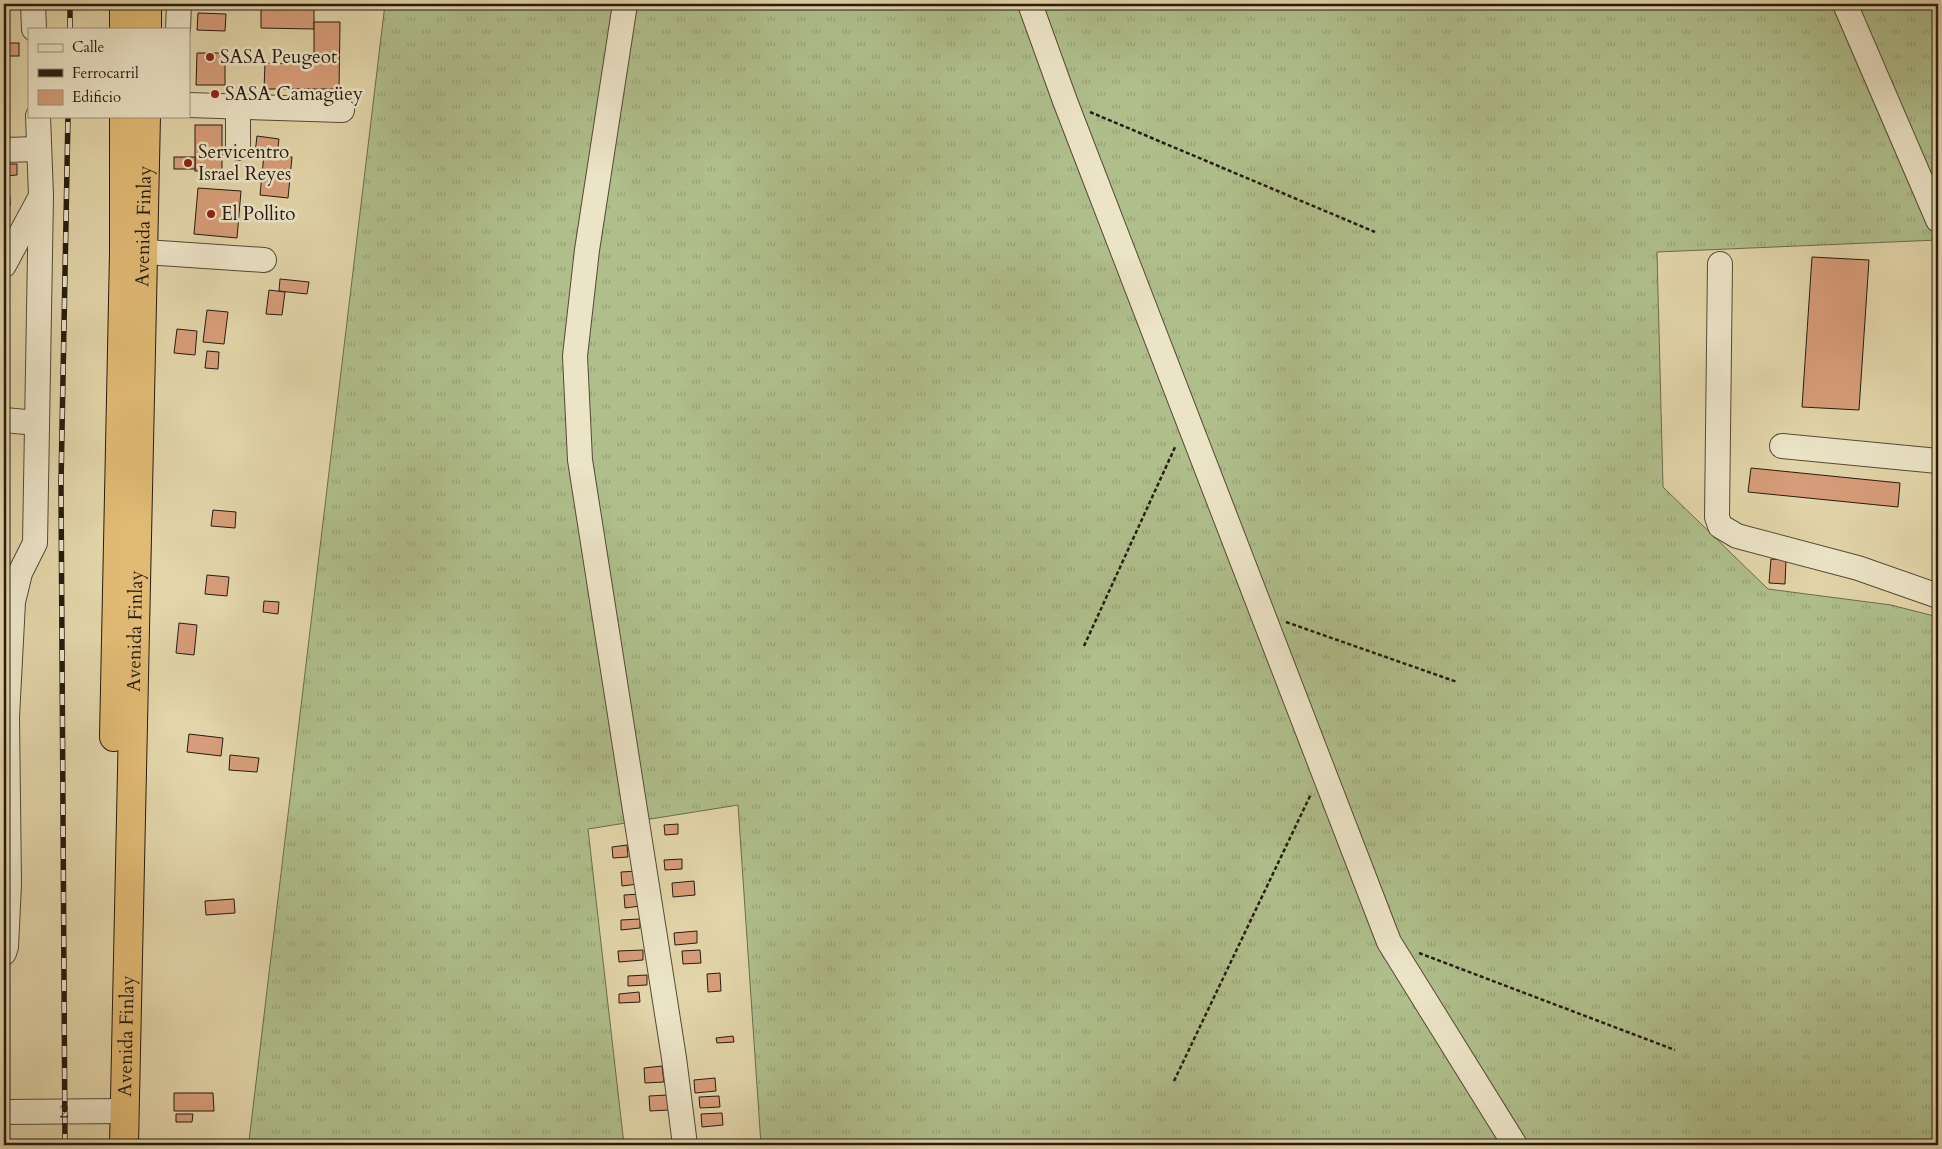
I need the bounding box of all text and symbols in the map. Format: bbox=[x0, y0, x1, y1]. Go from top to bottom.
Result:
legend bbox=[28, 28, 190, 118]
text: Calle bbox=[72, 37, 105, 57]
place label: SASA Peugeot bbox=[220, 44, 337, 70]
marker: SASA Peugeot bbox=[204, 51, 216, 63]
text: Ferrocarril bbox=[72, 63, 139, 83]
place label: SASA Camagüey bbox=[225, 81, 363, 107]
text: Edificio bbox=[72, 87, 121, 107]
marker: SASA Camagüey bbox=[209, 88, 221, 100]
place label: Servicentro Israel Reyes bbox=[198, 139, 291, 187]
marker: Servicentro Israel Reyes bbox=[182, 157, 194, 169]
street label: Avenida Finlay bbox=[129, 165, 158, 287]
place label: El Pollito bbox=[221, 201, 295, 227]
marker: El Pollito bbox=[205, 208, 217, 220]
street label: Avenida Finlay bbox=[121, 570, 149, 692]
street label: Avenida Finlay bbox=[112, 975, 141, 1097]
street label: 2 bbox=[59, 1098, 69, 1125]

